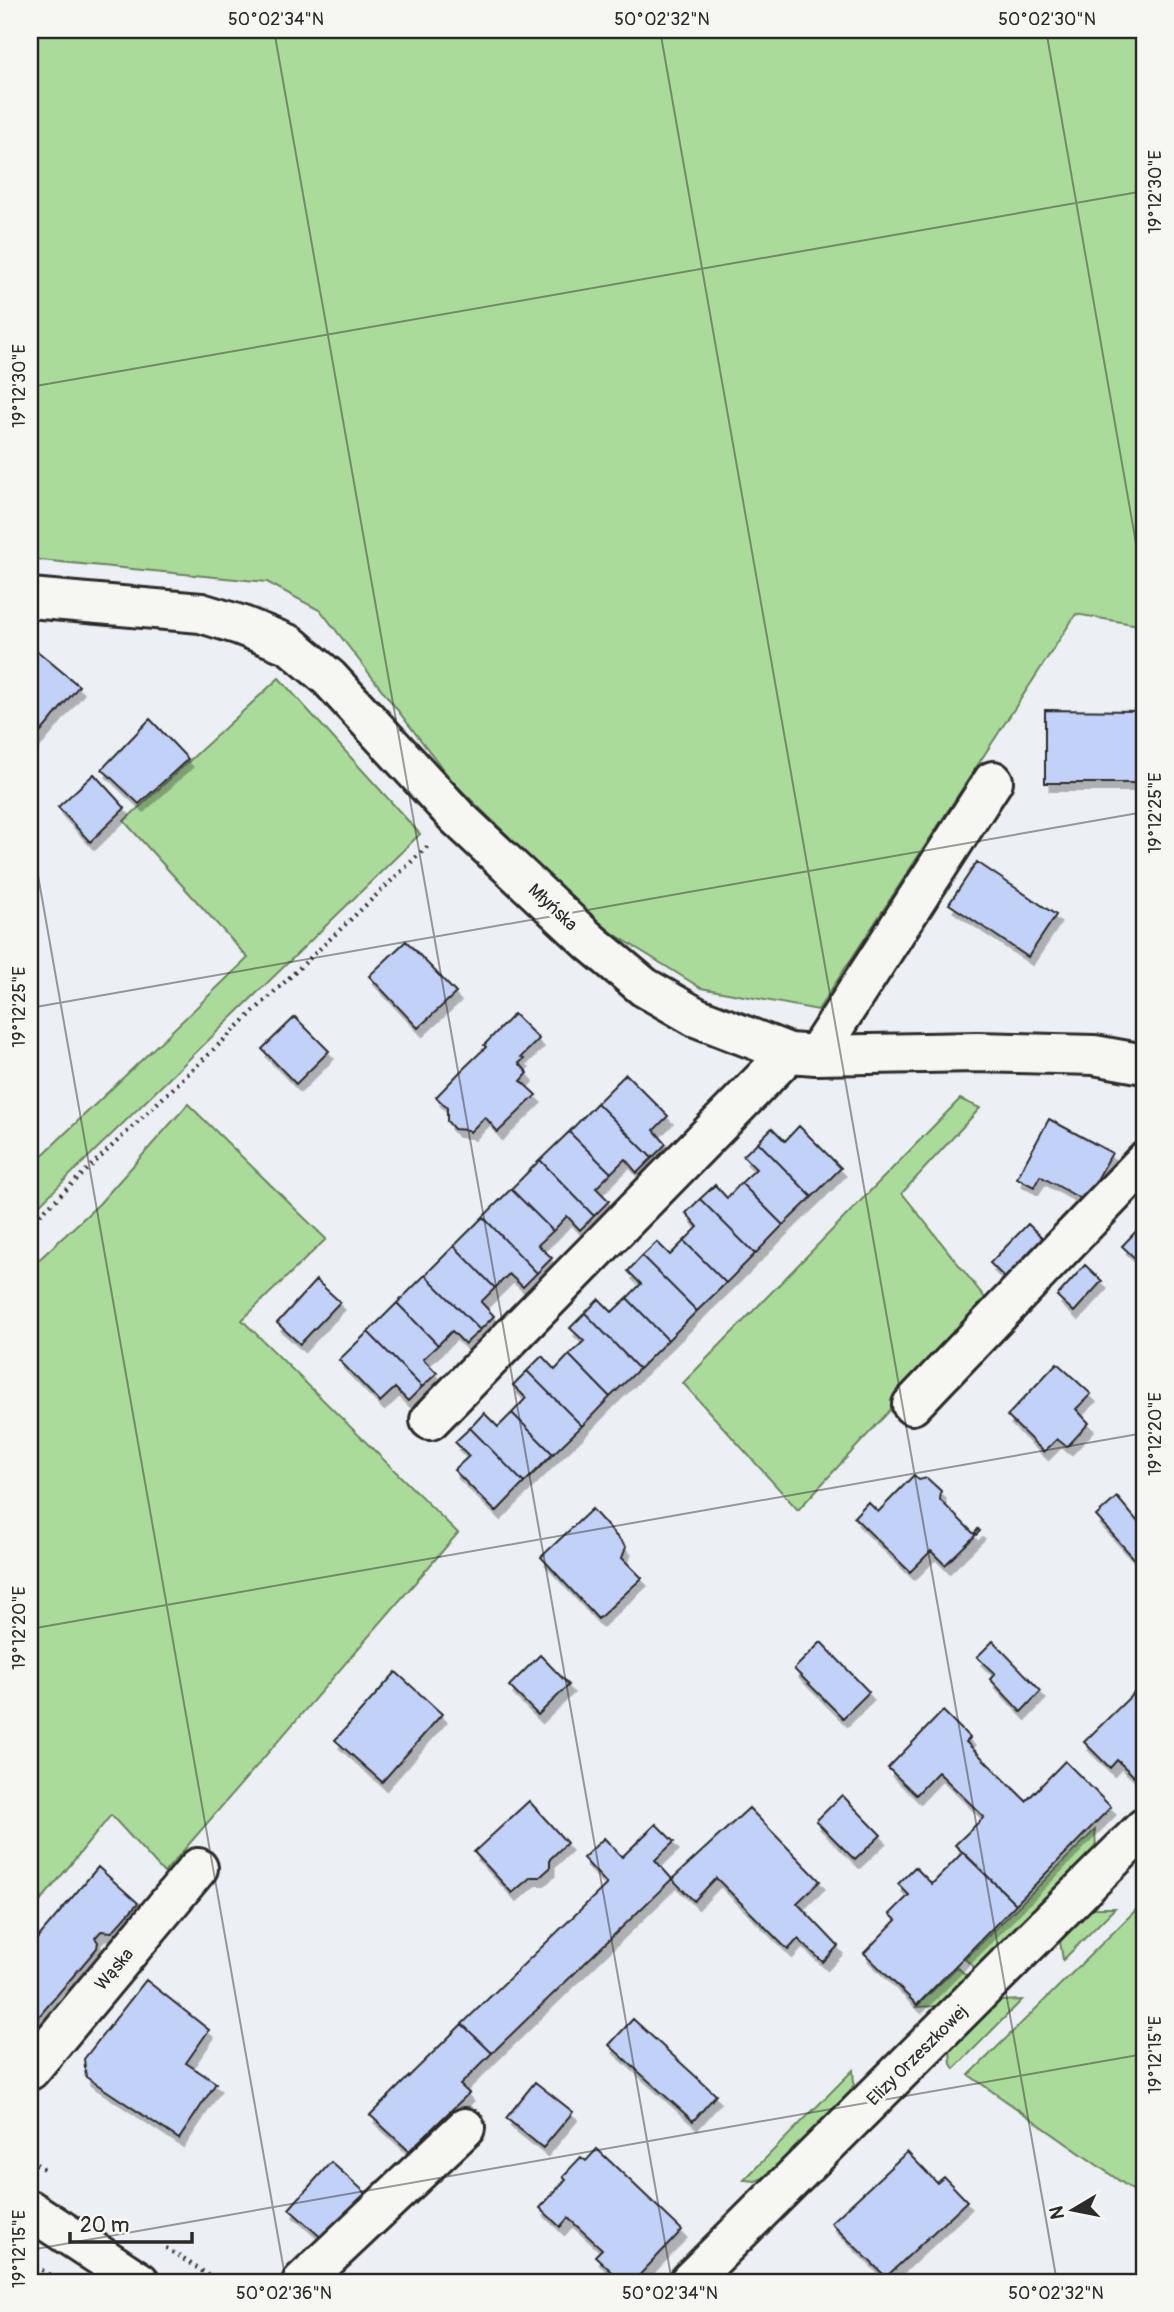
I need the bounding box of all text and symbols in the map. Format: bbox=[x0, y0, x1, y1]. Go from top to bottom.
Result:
text: 50°02'34"N bbox=[228, 8, 324, 31]
text: 50°02'32"N bbox=[614, 8, 710, 31]
text: 50°02'30"N bbox=[998, 8, 1096, 31]
text: 19°12'30"E bbox=[1144, 150, 1167, 234]
text: 19°12'30"E bbox=[8, 344, 31, 428]
text: 19°12'25"E bbox=[1144, 772, 1167, 854]
street label: Młyńska bbox=[523, 879, 582, 936]
text: 19°12'25"E bbox=[8, 966, 31, 1048]
text: 19°12'20"E bbox=[1144, 1392, 1167, 1476]
text: 19°12'20"E bbox=[8, 1586, 31, 1670]
street label: Wąska bbox=[90, 1943, 139, 1995]
street label: Elizy Orzeszkowej bbox=[862, 2000, 973, 2111]
text: 19°12'15"E bbox=[1144, 2016, 1167, 2094]
north arrow bbox=[1038, 2176, 1108, 2246]
scale bar bbox=[70, 2200, 192, 2244]
text: N bbox=[1044, 2204, 1070, 2221]
text: 19°12'15"E bbox=[8, 2210, 31, 2288]
text: 20 m bbox=[80, 2212, 129, 2239]
text: 50°02'36"N bbox=[236, 2282, 332, 2305]
text: 50°02'34"N bbox=[622, 2282, 718, 2305]
text: 50°02'32"N bbox=[1008, 2282, 1104, 2305]

